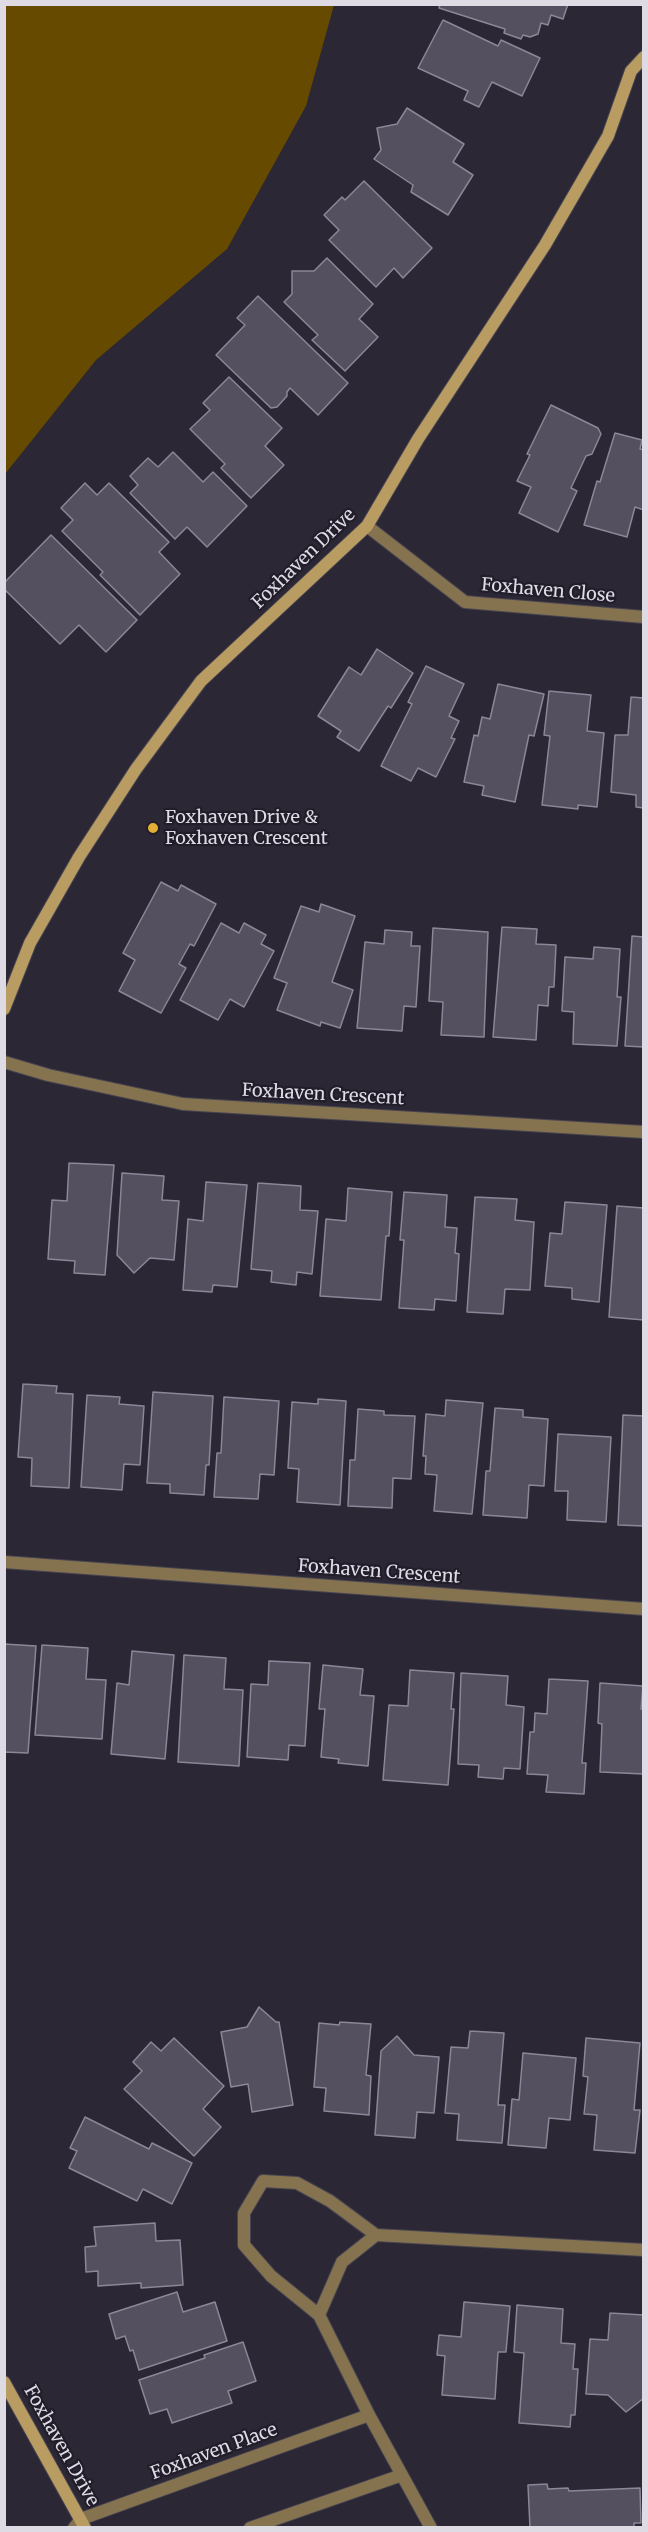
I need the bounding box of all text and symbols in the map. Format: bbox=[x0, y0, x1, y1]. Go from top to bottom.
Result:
street label: Foxhaven Drive bbox=[248, 504, 360, 614]
street label: Foxhaven Close bbox=[480, 574, 616, 608]
place label: Foxhaven Drive & Foxhaven Crescent bbox=[165, 807, 328, 850]
marker: Foxhaven Drive & Foxhaven Crescent bbox=[146, 821, 160, 835]
street label: Foxhaven Crescent bbox=[241, 1080, 405, 1110]
street label: Foxhaven Crescent bbox=[297, 1556, 461, 1588]
street label: Foxhaven Drive bbox=[19, 2382, 103, 2510]
street label: Foxhaven Place bbox=[148, 2419, 280, 2485]

